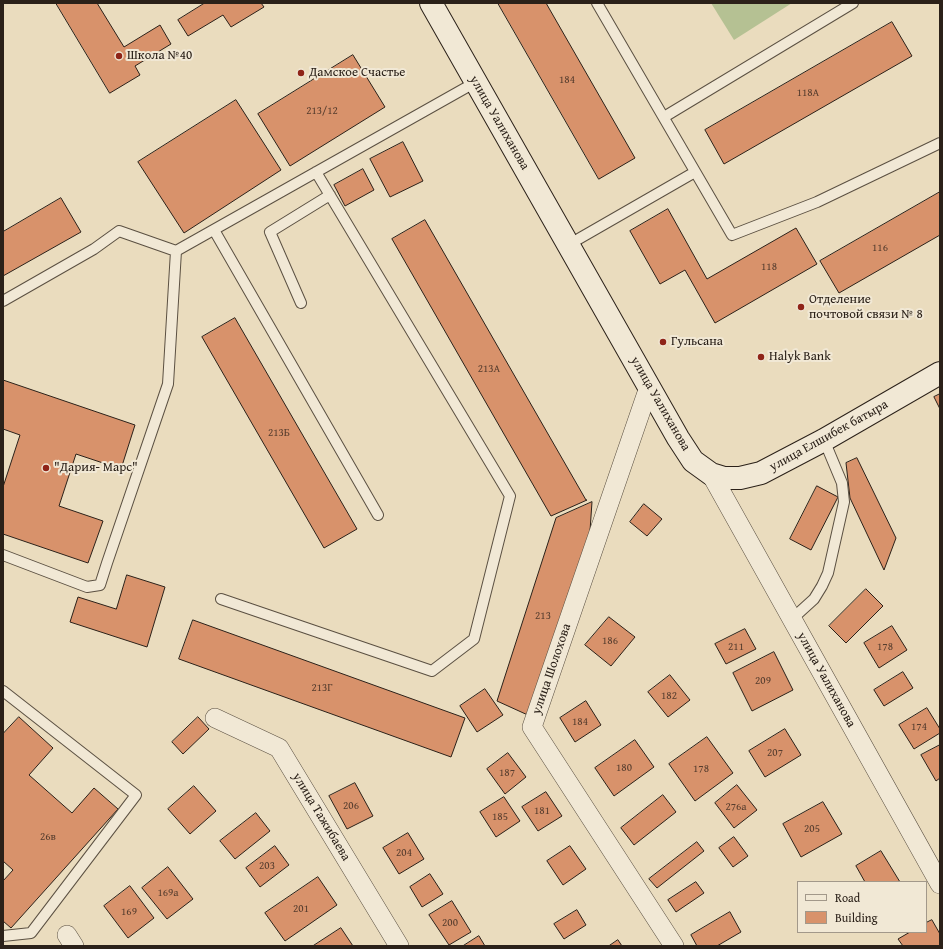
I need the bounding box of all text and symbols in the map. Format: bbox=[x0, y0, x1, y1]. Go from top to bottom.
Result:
place label: Школа №40 bbox=[127, 48, 192, 64]
marker: Школа №40 bbox=[114, 51, 124, 61]
place label: Дамское Счастье bbox=[309, 65, 405, 81]
marker: Дамское Счастье bbox=[296, 68, 306, 78]
street label: улица Уалиханова bbox=[466, 73, 532, 173]
house number: 184 bbox=[559, 73, 575, 87]
house number: 118А bbox=[797, 86, 819, 100]
house number: 213/12 bbox=[306, 104, 338, 118]
house number: 116 bbox=[872, 241, 888, 255]
house number: 118 bbox=[761, 260, 777, 274]
place label: Отделение почтовой связи № 8 bbox=[809, 292, 923, 323]
marker: Отделение почтовой связи № 8 bbox=[796, 302, 806, 312]
place label: Гульсана bbox=[671, 334, 723, 350]
marker: Гульсана bbox=[658, 337, 668, 347]
place label: Halyk Bank bbox=[769, 349, 831, 365]
marker: Halyk Bank bbox=[756, 352, 766, 362]
street label: улица Уалиханова bbox=[627, 354, 693, 454]
house number: 213А bbox=[478, 362, 500, 376]
street label: улица Елшибек батыра bbox=[767, 397, 891, 475]
house number: 213Б bbox=[268, 426, 290, 440]
place label: "Дария- Марс" bbox=[54, 460, 138, 476]
marker: "Дария- Марс" bbox=[41, 463, 51, 473]
house number: 213 bbox=[535, 609, 551, 623]
street label: улица Шолохова bbox=[529, 622, 575, 716]
street label: улица Уалиханова bbox=[793, 630, 859, 730]
house number: 186 bbox=[602, 634, 618, 648]
house number: 211 bbox=[728, 640, 744, 654]
house number: 178 bbox=[877, 640, 893, 654]
house number: 209 bbox=[755, 674, 771, 688]
house number: 213Г bbox=[311, 681, 333, 695]
house number: 182 bbox=[661, 689, 677, 703]
house number: 184 bbox=[572, 715, 588, 729]
house number: 174 bbox=[911, 720, 927, 734]
house number: 207 bbox=[767, 746, 783, 760]
house number: 180 bbox=[616, 761, 632, 775]
house number: 178 bbox=[693, 762, 709, 776]
house number: 187 bbox=[499, 766, 515, 780]
street label: улица Тажибаева bbox=[289, 770, 353, 864]
house number: 206 bbox=[343, 799, 359, 813]
house number: 276а bbox=[725, 800, 747, 814]
house number: 181 bbox=[534, 804, 550, 818]
house number: 185 bbox=[492, 810, 508, 824]
house number: 205 bbox=[804, 822, 820, 836]
house number: 26в bbox=[40, 830, 56, 844]
house number: 204 bbox=[396, 846, 412, 860]
house number: 203 bbox=[259, 859, 275, 873]
legend bbox=[797, 881, 927, 933]
house number: 169а bbox=[157, 886, 179, 900]
text: Road bbox=[835, 889, 860, 906]
house number: 201 bbox=[293, 902, 309, 916]
house number: 169 bbox=[121, 905, 137, 919]
text: Building bbox=[835, 909, 878, 926]
house number: 200 bbox=[442, 916, 458, 930]

